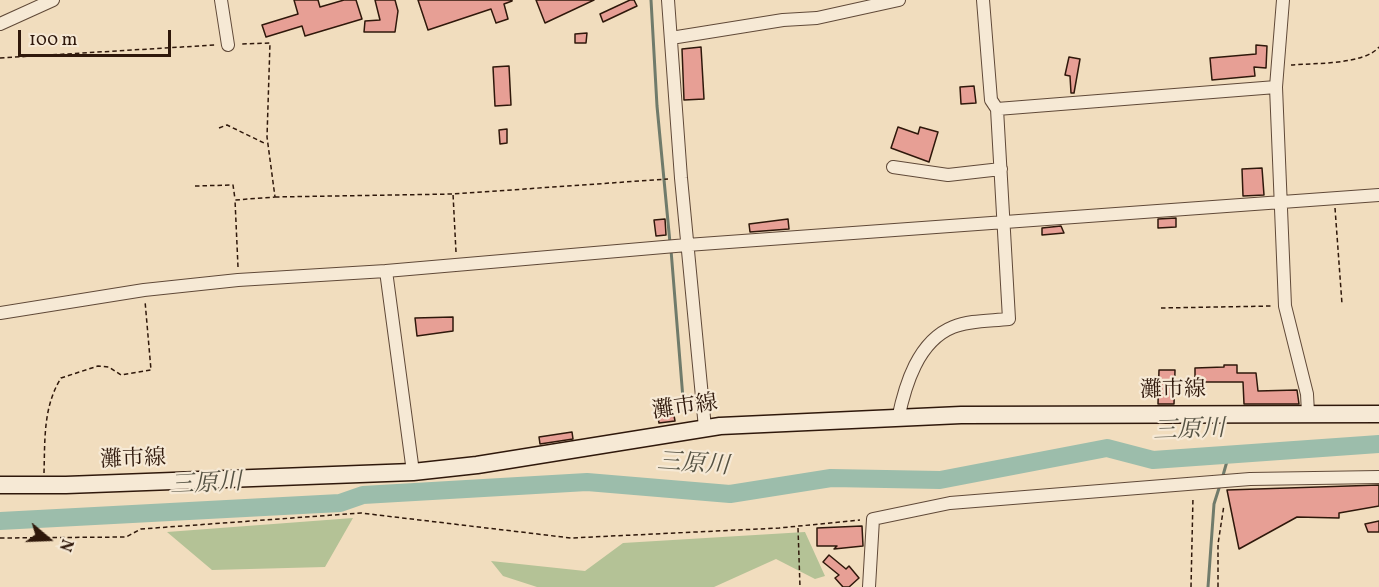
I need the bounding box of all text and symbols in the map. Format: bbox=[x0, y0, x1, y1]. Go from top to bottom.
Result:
scale bar bbox=[21, 18, 174, 56]
text: 100 m bbox=[29, 28, 78, 53]
street label: 灘市線 bbox=[1140, 378, 1206, 406]
street label: 灘市線 bbox=[650, 391, 720, 427]
water label: 三原川 bbox=[1153, 416, 1225, 448]
street label: 灘市線 bbox=[100, 447, 166, 475]
water label: 三原川 bbox=[656, 449, 730, 483]
water label: 三原川 bbox=[169, 470, 243, 502]
north arrow bbox=[18, 509, 78, 569]
text: N bbox=[53, 536, 77, 554]

